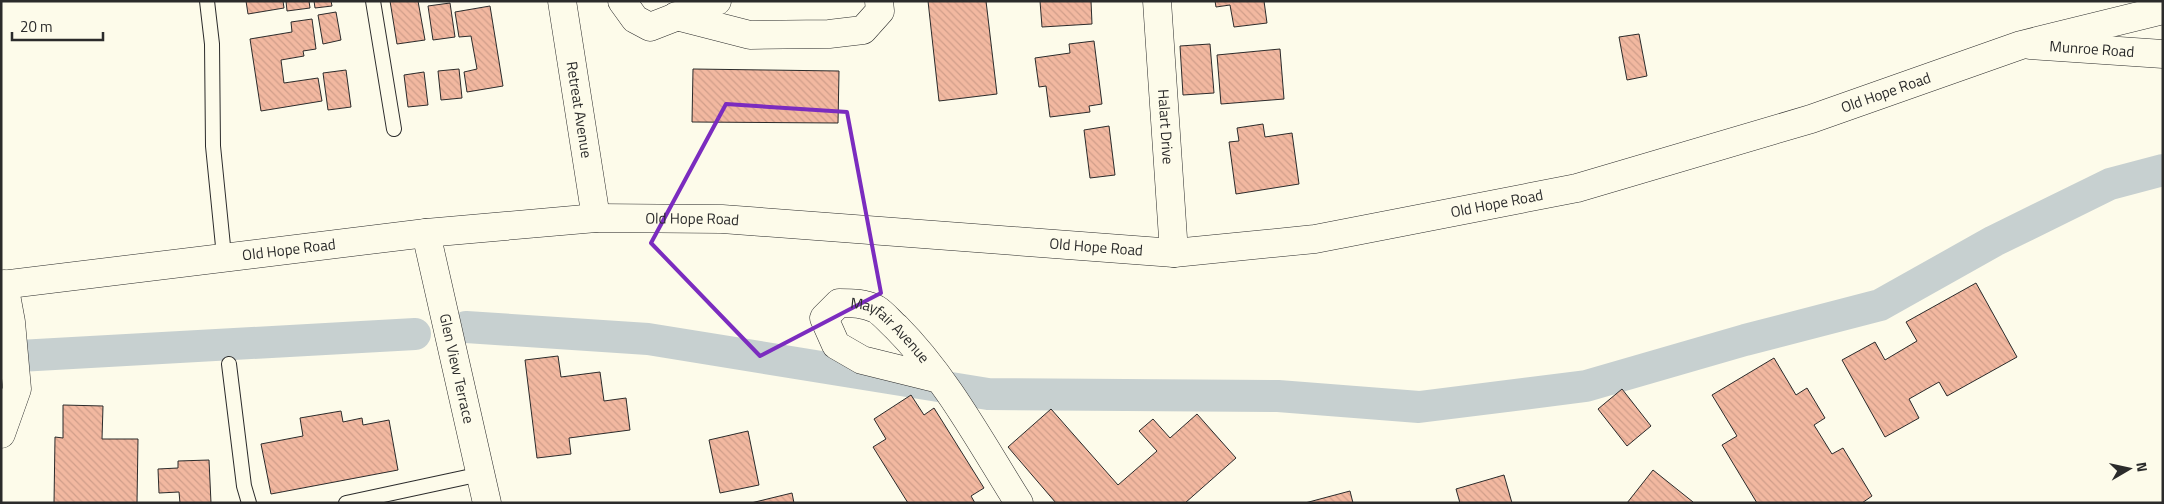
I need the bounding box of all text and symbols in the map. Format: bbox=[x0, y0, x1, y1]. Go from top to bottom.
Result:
scale bar bbox=[12, 10, 104, 42]
text: 20 m bbox=[20, 15, 53, 38]
street label: Munroe Road bbox=[2049, 34, 2135, 63]
street label: Retreat Avenue bbox=[561, 60, 598, 160]
street label: Old Hope Road bbox=[1838, 66, 1934, 119]
street label: Halart Drive bbox=[1152, 88, 1180, 165]
street label: Old Hope Road bbox=[1448, 183, 1545, 223]
street label: Old Hope Road bbox=[645, 206, 740, 231]
street label: Old Hope Road bbox=[241, 232, 337, 266]
street label: Old Hope Road bbox=[1048, 232, 1144, 262]
street label: Mayfair Avenue bbox=[849, 291, 935, 368]
street label: Glen View Terrace bbox=[434, 311, 481, 426]
north arrow bbox=[2104, 444, 2154, 494]
text: N bbox=[2131, 460, 2153, 473]

